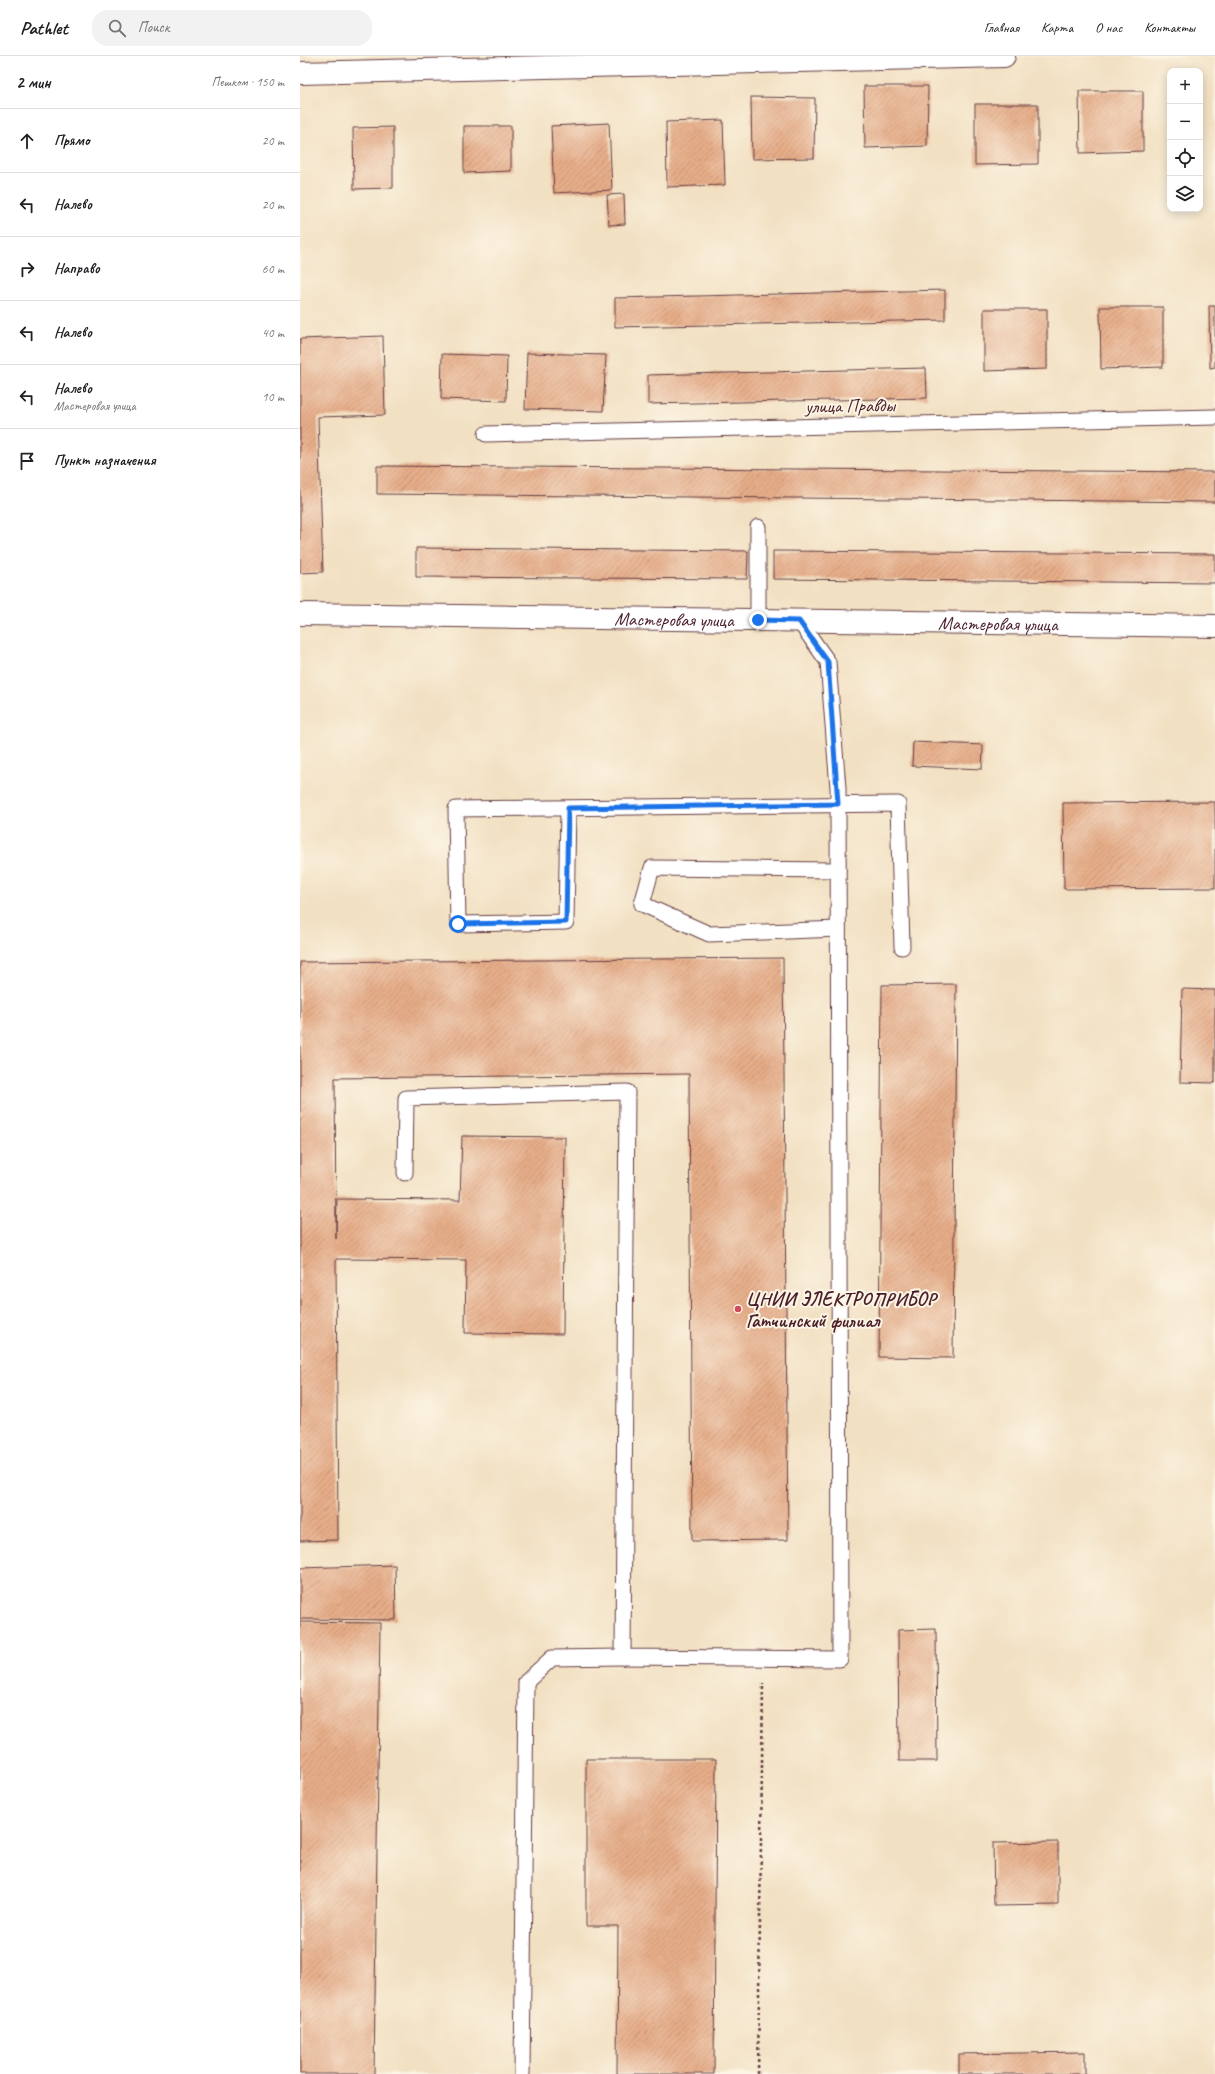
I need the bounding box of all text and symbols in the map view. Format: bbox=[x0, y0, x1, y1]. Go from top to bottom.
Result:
search box bbox=[92, 10, 372, 46]
text: Pathlet bbox=[20, 16, 68, 40]
icon: search bbox=[106, 17, 128, 39]
text: Поиск bbox=[138, 18, 169, 37]
text: Главная bbox=[984, 19, 1019, 36]
text: Карта bbox=[1041, 19, 1073, 36]
text: О нас bbox=[1095, 19, 1122, 36]
text: Контакты bbox=[1144, 19, 1195, 36]
map controls bbox=[1167, 68, 1203, 212]
button: + bbox=[1167, 68, 1203, 104]
text: 2 мин bbox=[16, 72, 51, 93]
text: Пешком · 150 m bbox=[211, 74, 284, 90]
button: − bbox=[1167, 104, 1203, 140]
icon: ahead bbox=[16, 130, 38, 152]
text: Прямо bbox=[54, 131, 90, 150]
text: 20 m bbox=[262, 133, 284, 149]
button: locate bbox=[1167, 140, 1203, 176]
button: layers bbox=[1167, 176, 1203, 212]
icon: left bbox=[16, 194, 38, 216]
text: Налево bbox=[54, 195, 92, 214]
text: 20 m bbox=[262, 197, 284, 213]
icon: right bbox=[16, 258, 38, 280]
text: Направо bbox=[54, 259, 100, 278]
text: 60 m bbox=[262, 261, 284, 277]
icon: left bbox=[16, 322, 38, 344]
text: Налево bbox=[54, 323, 92, 342]
text: 40 m bbox=[262, 325, 284, 341]
text: Налево bbox=[54, 379, 92, 398]
icon: left bbox=[16, 386, 38, 408]
text: 10 m bbox=[262, 389, 284, 405]
street label: улица Правды bbox=[804, 393, 897, 419]
text: Мастеровая улица bbox=[54, 398, 136, 414]
icon: arrive bbox=[16, 450, 38, 472]
text: Пункт назначения bbox=[54, 451, 156, 470]
street label: Мастеровая улица bbox=[614, 607, 735, 633]
route end bbox=[749, 611, 767, 629]
street label: Мастеровая улица bbox=[938, 611, 1059, 637]
route start bbox=[449, 915, 467, 933]
place label: ЦНИИ ЭЛЕКТРОПРИБОР Гатчинский филиал bbox=[746, 1287, 938, 1333]
marker: ЦНИИ ЭЛЕКТРОПРИБОР Гатчинский филиал bbox=[733, 1304, 743, 1314]

